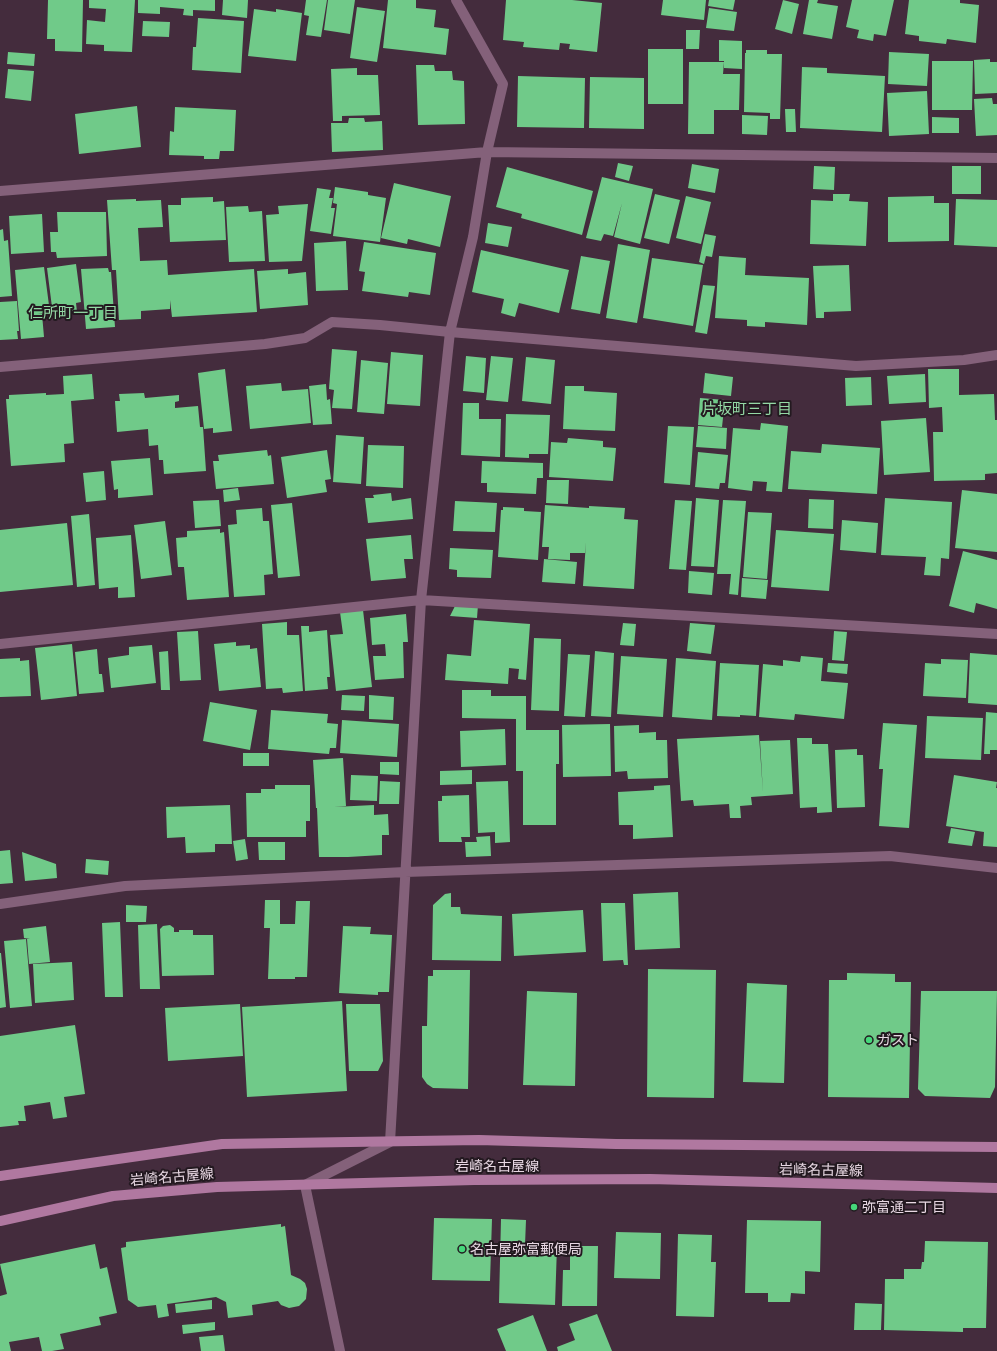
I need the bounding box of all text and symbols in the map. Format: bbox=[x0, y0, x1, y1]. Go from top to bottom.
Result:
district label: 仁所町一丁目 bbox=[28, 304, 118, 322]
district label: 片坂町三丁目 bbox=[702, 400, 792, 418]
place label: ガスト bbox=[877, 1032, 919, 1048]
marker: ガスト bbox=[864, 1035, 874, 1045]
street label: 岩崎名古屋線 bbox=[455, 1158, 539, 1174]
street label: 岩崎名古屋線 bbox=[779, 1161, 863, 1179]
street label: 岩崎名古屋線 bbox=[129, 1165, 215, 1189]
place label: 弥富通二丁目 bbox=[862, 1199, 946, 1215]
marker: 弥富通二丁目 bbox=[849, 1202, 859, 1212]
place label: 名古屋弥富郵便局 bbox=[470, 1241, 582, 1257]
marker: 名古屋弥富郵便局 bbox=[457, 1244, 467, 1254]

